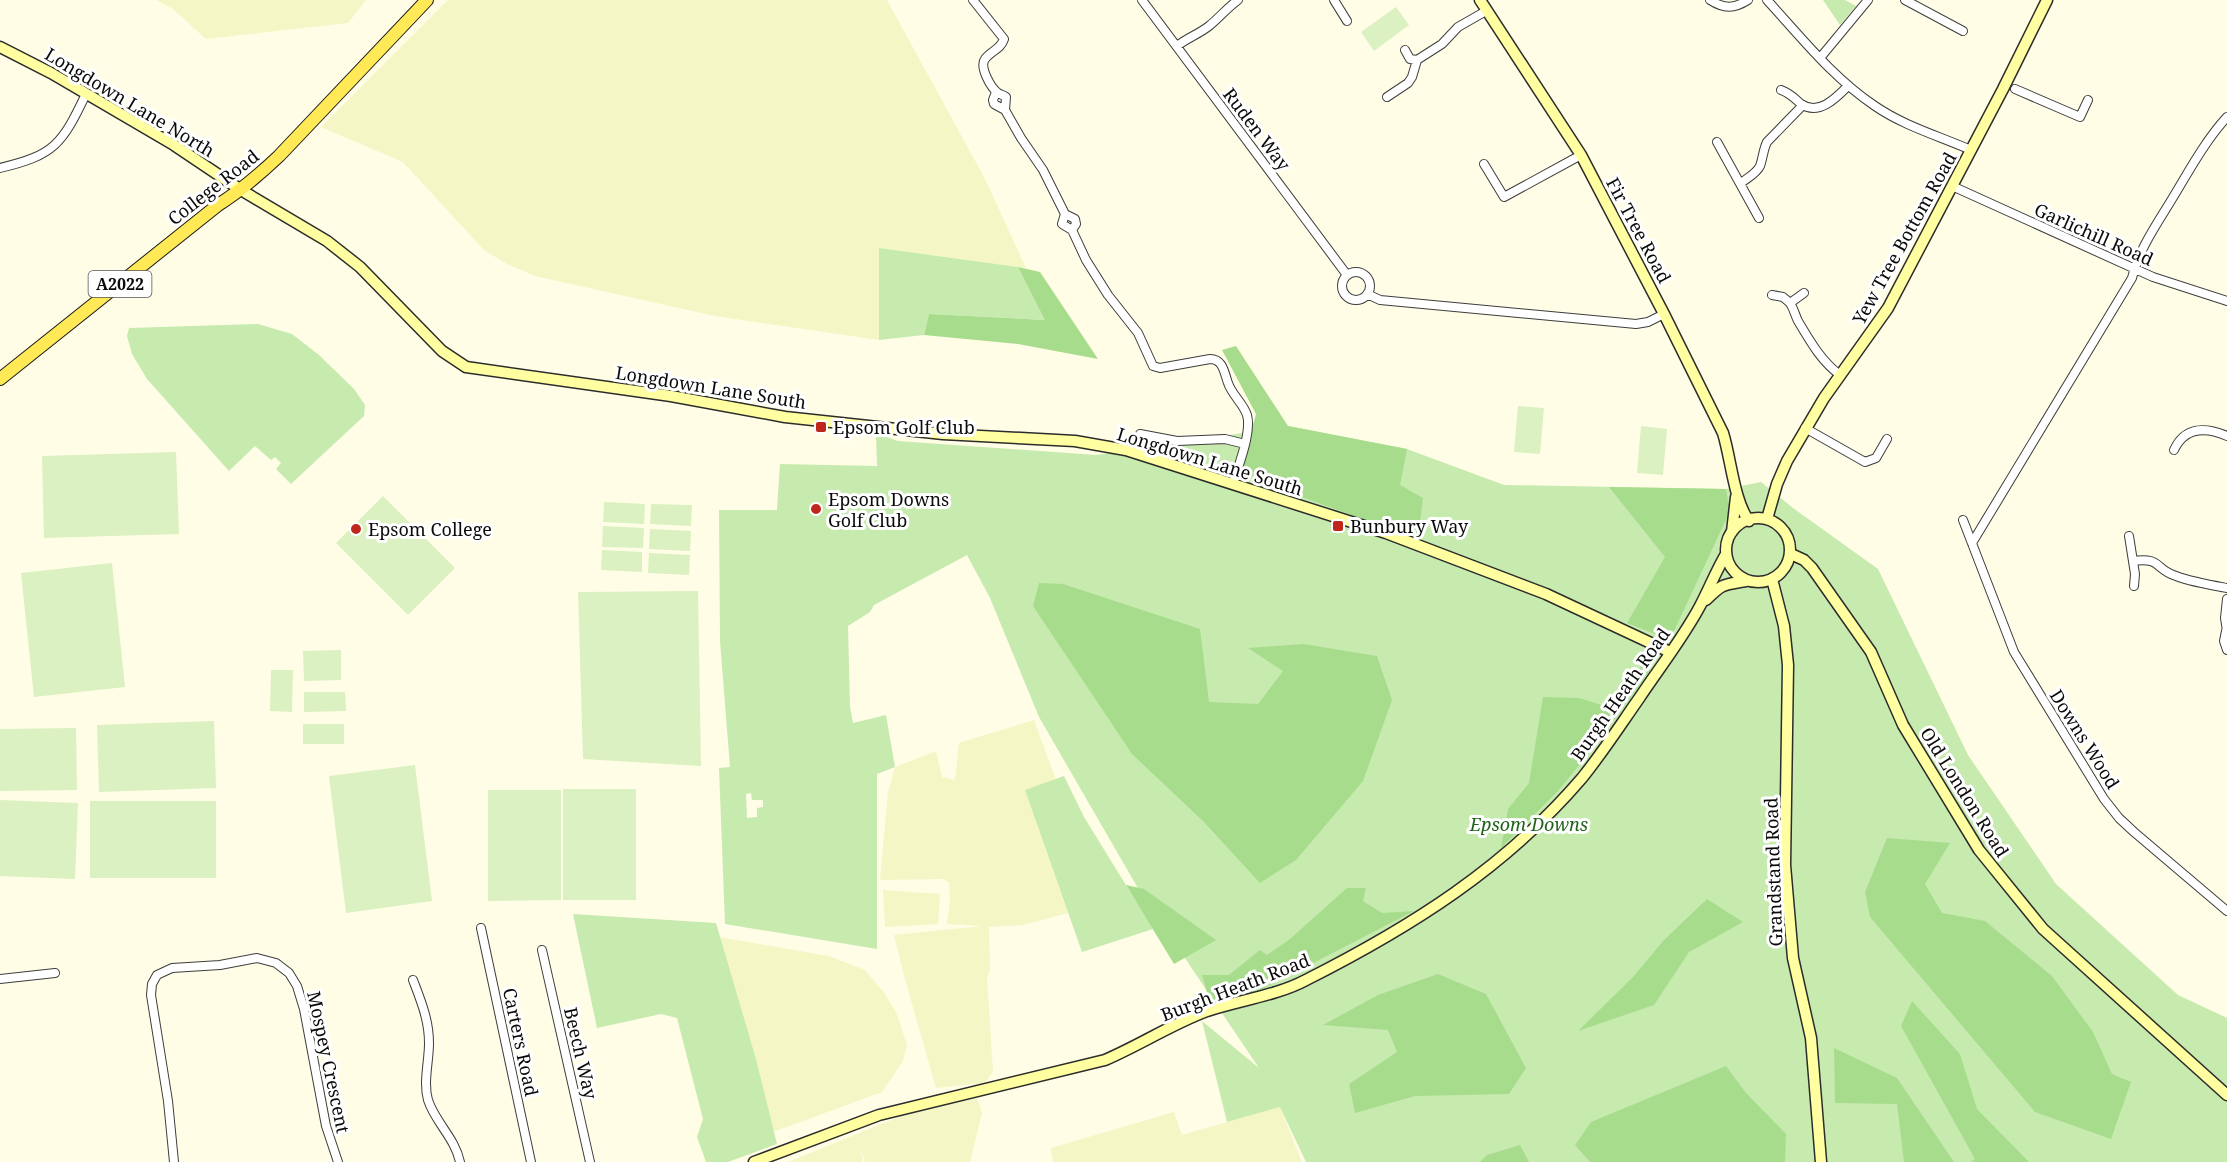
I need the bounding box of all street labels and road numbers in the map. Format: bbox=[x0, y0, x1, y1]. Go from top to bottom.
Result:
street label: Longdown Lane North bbox=[41, 42, 219, 162]
street label: Ruden Way bbox=[1218, 83, 1296, 176]
street label: College Road bbox=[162, 144, 264, 230]
street label: Yew Tree Bottom Road bbox=[1846, 148, 1961, 329]
street label: Fir Tree Road bbox=[1601, 173, 1677, 287]
street label: Garlichill Road bbox=[2031, 197, 2157, 271]
road number: A2022 bbox=[88, 271, 152, 297]
street label: Longdown Lane South bbox=[614, 360, 808, 414]
street label: Longdown Lane South bbox=[1114, 421, 1306, 501]
street label: Burgh Heath Road bbox=[1565, 623, 1675, 765]
street label: Downs Wood bbox=[2045, 685, 2125, 793]
street label: Old London Road bbox=[1915, 722, 2015, 862]
street label: Grandstand Road bbox=[1758, 797, 1788, 947]
street label: Burgh Heath Road bbox=[1157, 948, 1313, 1026]
street label: Carters Road bbox=[498, 986, 544, 1098]
street label: Mospey Crescent bbox=[302, 989, 356, 1135]
street label: Beech Way bbox=[559, 1005, 603, 1102]

